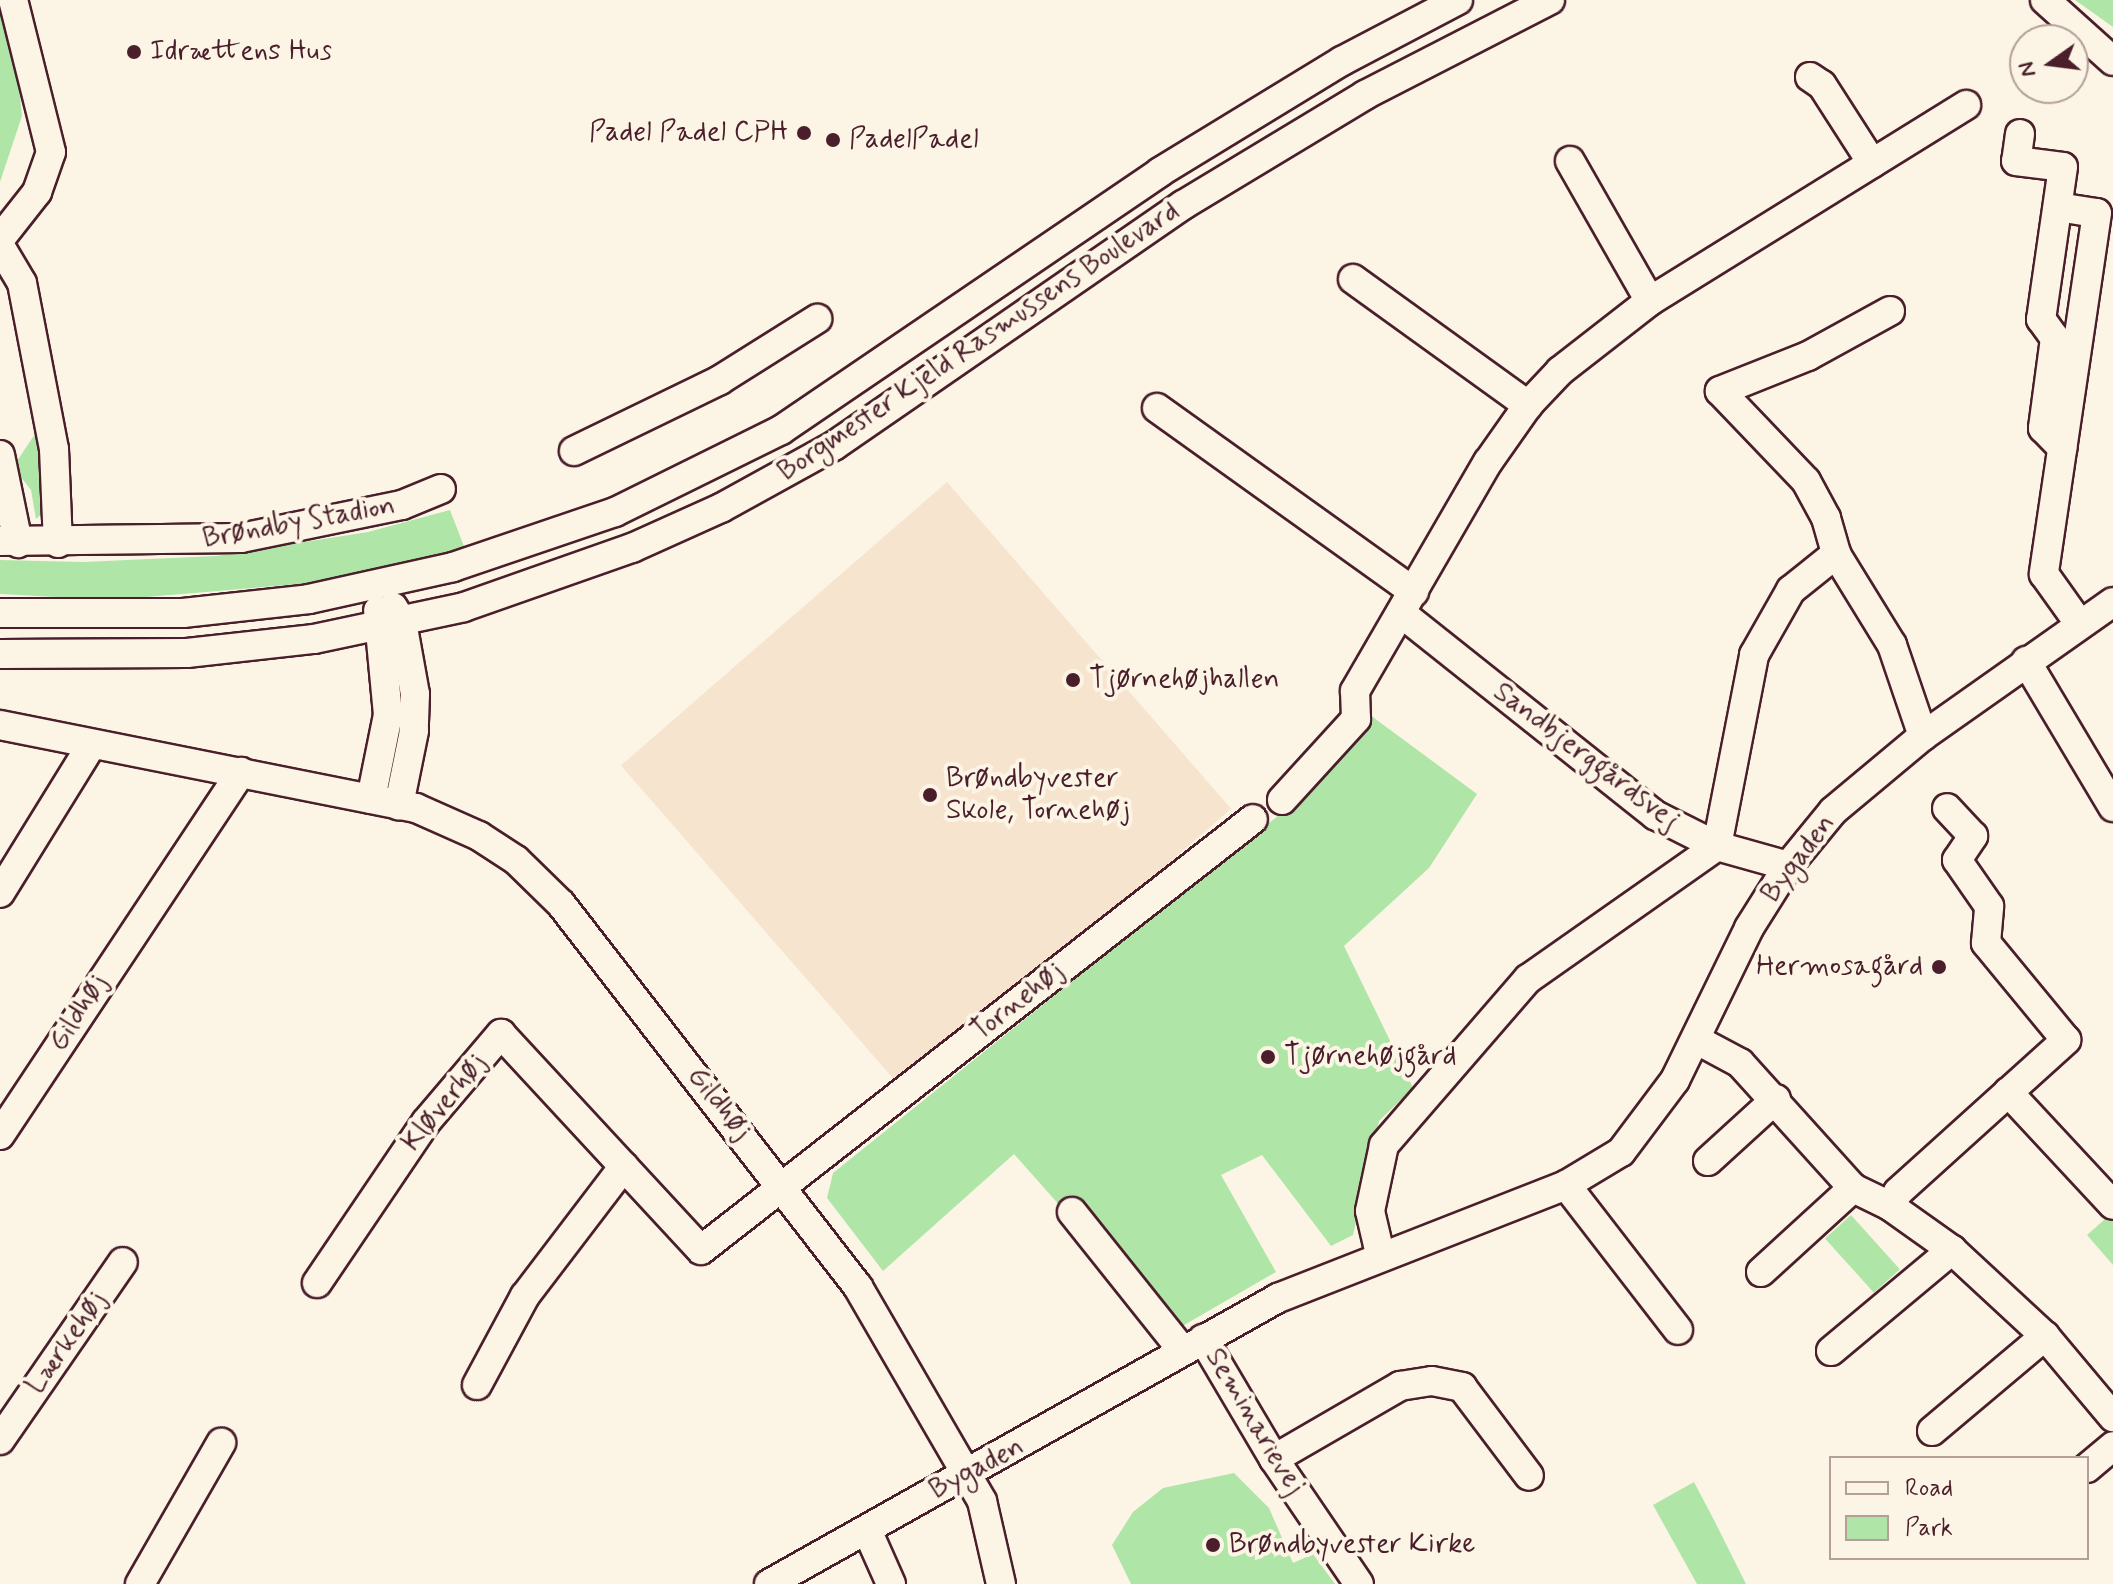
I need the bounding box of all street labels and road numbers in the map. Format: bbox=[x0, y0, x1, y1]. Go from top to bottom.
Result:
street label: Borgmester Kjeld Rasmussens Boulevard bbox=[767, 192, 1191, 492]
street label: Brøndby Stadion bbox=[201, 490, 397, 556]
street label: Sandbjerggårdsvej bbox=[1486, 676, 1686, 838]
street label: Bygaden bbox=[1755, 808, 1843, 910]
street label: Tornehøj bbox=[965, 955, 1071, 1049]
street label: Gildhøj bbox=[42, 968, 116, 1058]
street label: Kløverhøj bbox=[395, 1047, 495, 1159]
street label: Gildhøj bbox=[680, 1060, 758, 1148]
street label: Lærkehøj bbox=[19, 1285, 115, 1401]
street label: Seminarievej bbox=[1197, 1343, 1311, 1501]
street label: Bygaden bbox=[924, 1430, 1030, 1508]

